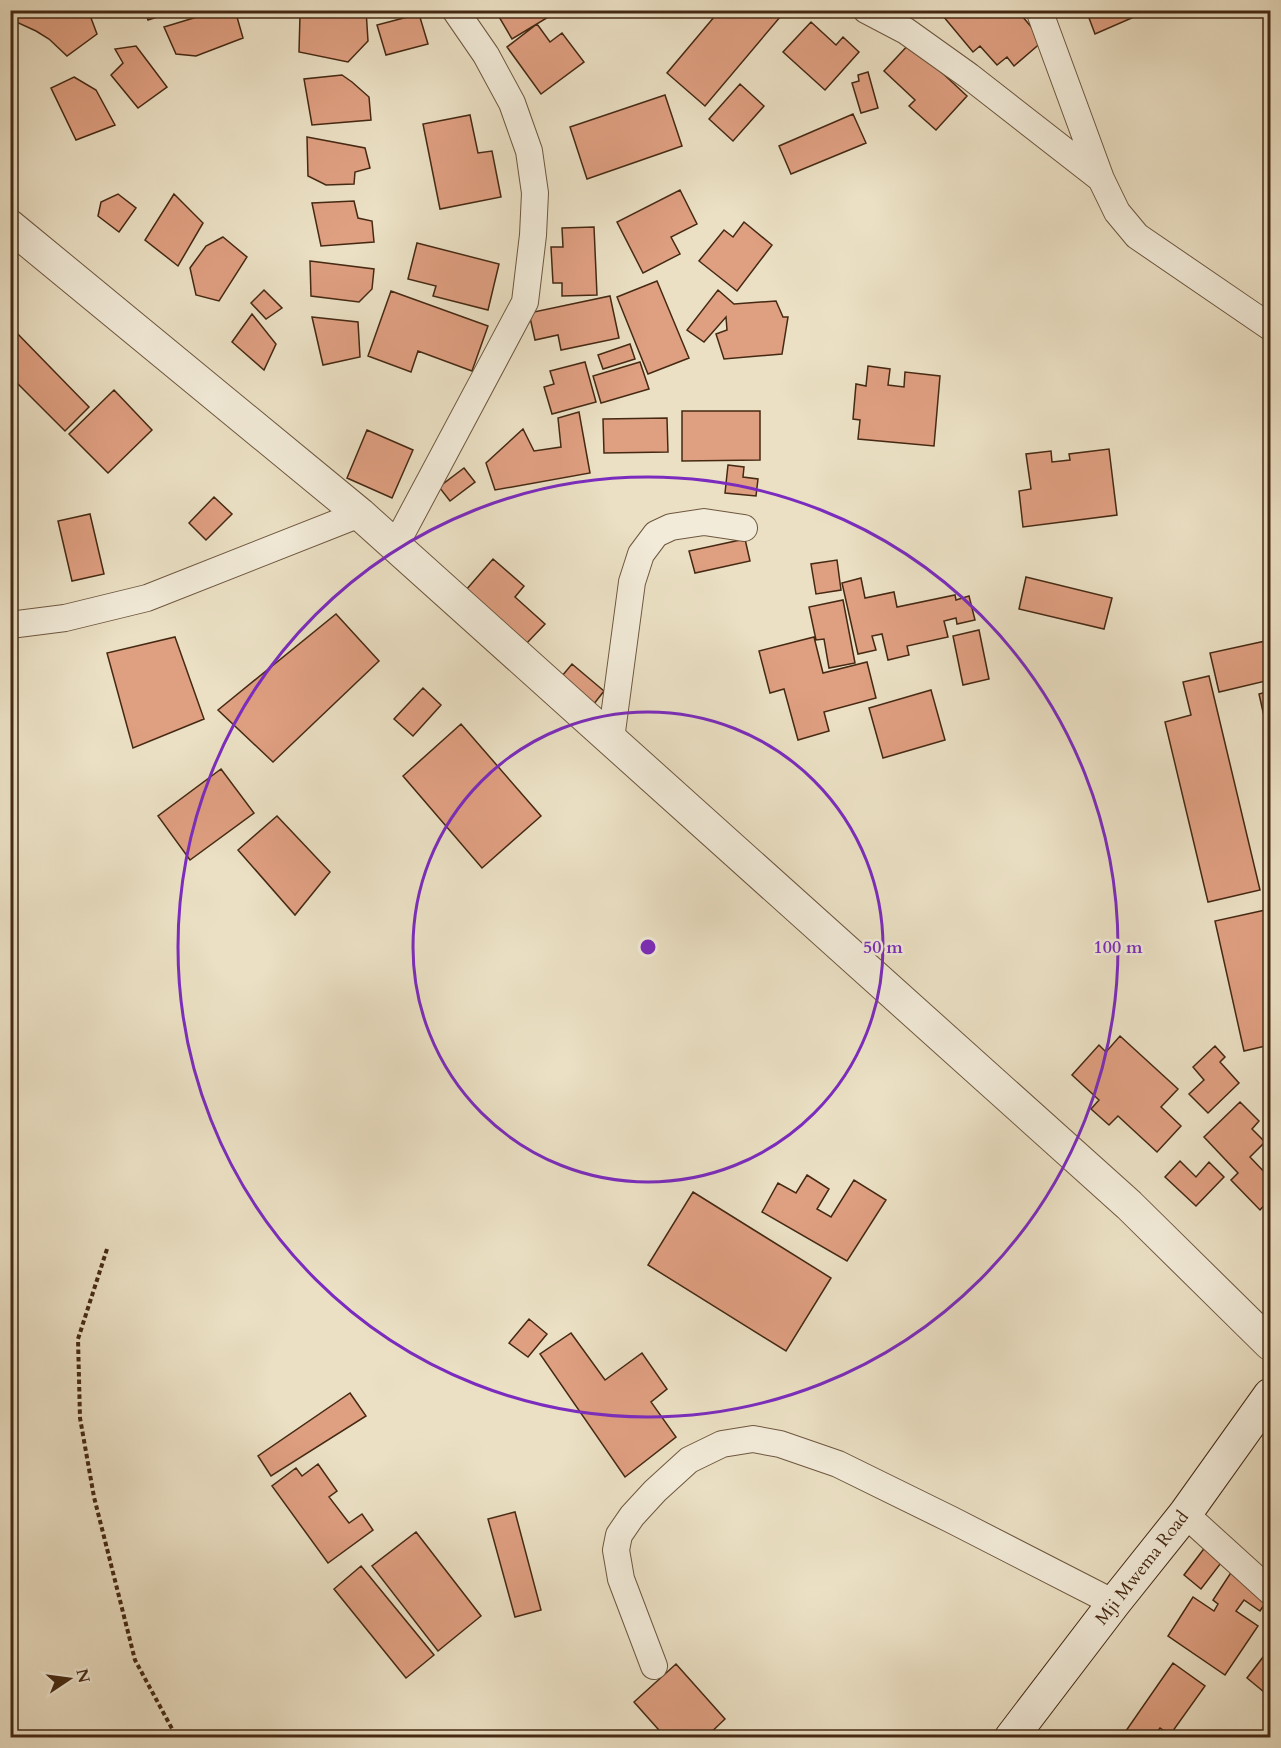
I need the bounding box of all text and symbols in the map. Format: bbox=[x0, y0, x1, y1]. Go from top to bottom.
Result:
text: 50 m bbox=[863, 935, 903, 960]
text: 100 m bbox=[1093, 935, 1143, 960]
centre of rings bbox=[638, 937, 658, 957]
street label: Mji Mwema Road bbox=[1089, 1505, 1195, 1630]
north arrow bbox=[39, 1649, 99, 1709]
text: N bbox=[70, 1667, 95, 1685]

